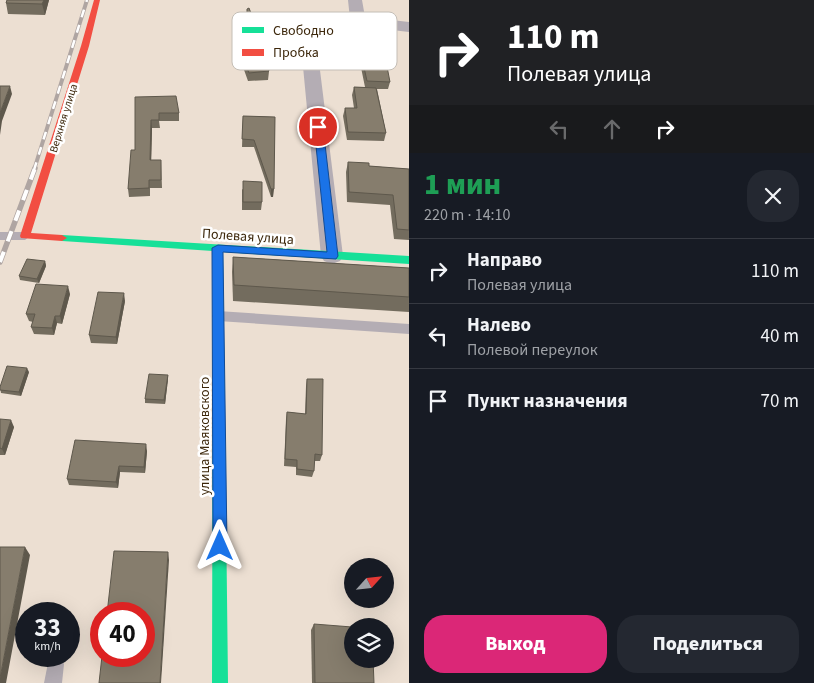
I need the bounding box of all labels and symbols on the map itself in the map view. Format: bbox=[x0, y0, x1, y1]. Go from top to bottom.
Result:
legend bbox=[232, 12, 397, 70]
text: Свободно bbox=[273, 21, 334, 41]
text: Пробка bbox=[273, 43, 319, 63]
street label: Верхняя улица bbox=[46, 82, 81, 154]
pin bbox=[297, 106, 339, 148]
street label: Полевая улица bbox=[201, 224, 294, 250]
street label: улица Маяковского bbox=[195, 377, 215, 495]
position arrow bbox=[193, 519, 245, 571]
north arrow bbox=[344, 558, 394, 608]
speed limit sign: 40 bbox=[90, 602, 155, 667]

